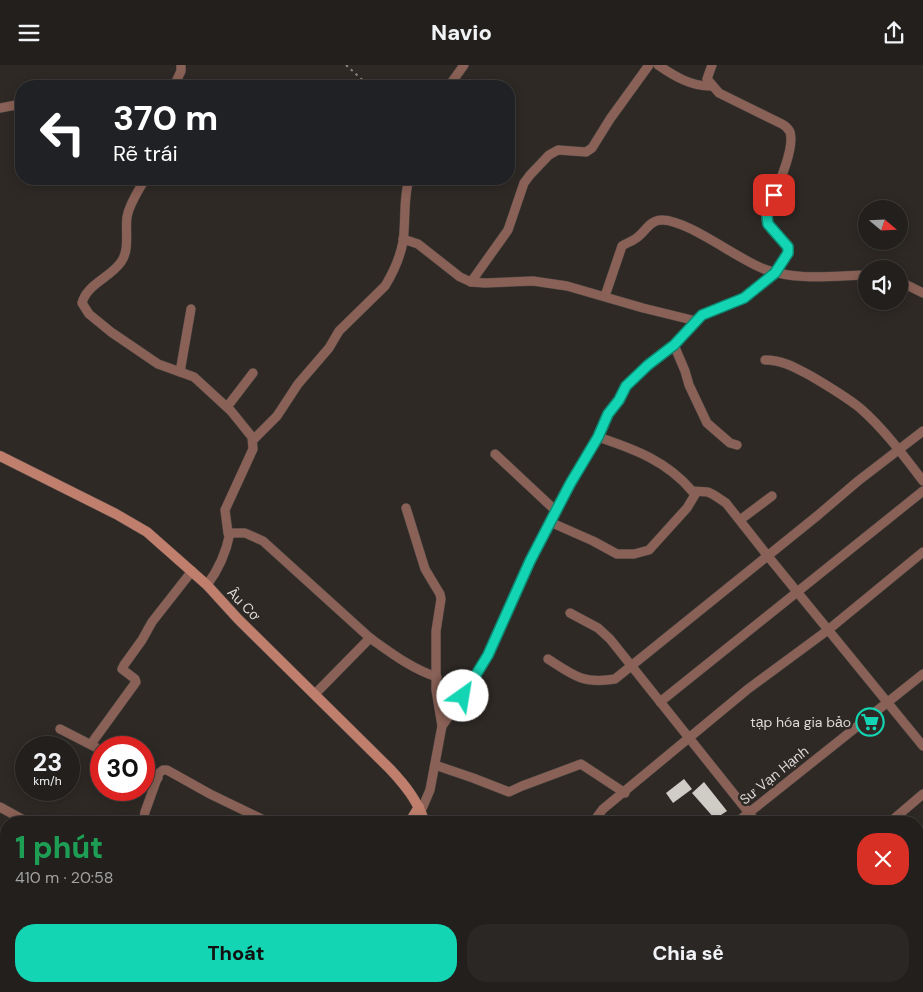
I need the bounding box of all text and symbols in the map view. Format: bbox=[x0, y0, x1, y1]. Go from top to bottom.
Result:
text: Navio bbox=[431, 18, 492, 47]
icon: menu bbox=[15, 19, 43, 47]
icon: share bbox=[880, 19, 908, 47]
text: 370 m bbox=[113, 95, 218, 141]
icon: left bbox=[30, 100, 95, 165]
text: Rẽ trái bbox=[113, 139, 178, 168]
pin bbox=[753, 174, 795, 216]
icon: arrive bbox=[760, 181, 788, 209]
north arrow bbox=[858, 200, 908, 250]
map controls bbox=[858, 200, 908, 310]
button: sound bbox=[858, 260, 908, 310]
street label: Âu Cơ bbox=[224, 583, 264, 625]
position arrow bbox=[436, 669, 488, 721]
supermarket icon: tạp hóa gia bảo bbox=[855, 707, 885, 737]
place label: tạp hóa gia bảo bbox=[750, 713, 851, 731]
speed limit sign: 30 bbox=[90, 736, 155, 801]
street label: Sư Vạn Hạnh bbox=[736, 742, 812, 808]
text: 23 bbox=[33, 746, 62, 779]
text: km/h bbox=[33, 773, 62, 789]
text: 1 phút bbox=[15, 828, 103, 867]
button: close bbox=[857, 833, 909, 885]
text: 410 m · 20:58 bbox=[15, 867, 114, 888]
button: Thoát bbox=[15, 924, 457, 982]
button: Chia sẻ bbox=[467, 924, 909, 982]

